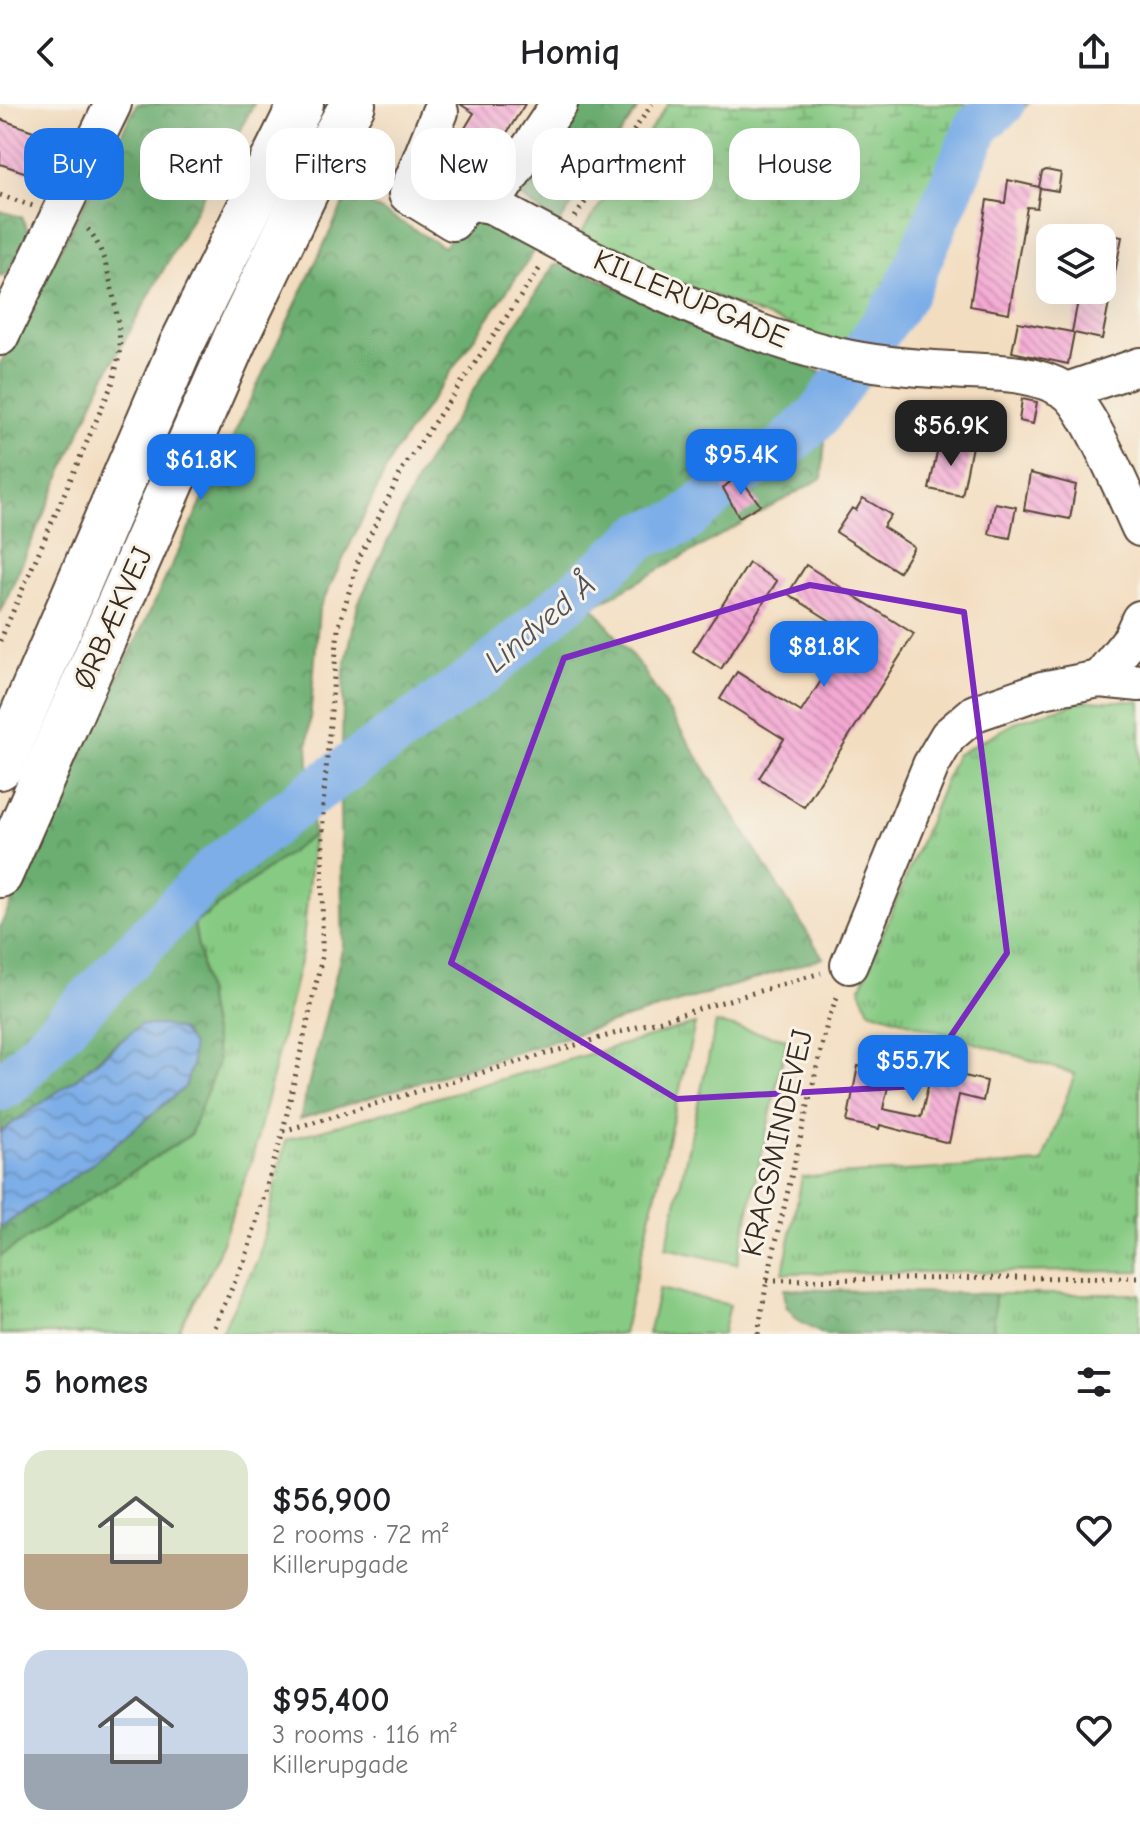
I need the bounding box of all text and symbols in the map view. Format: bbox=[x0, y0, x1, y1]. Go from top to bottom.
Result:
icon: back bbox=[24, 30, 68, 74]
icon: share bbox=[1072, 30, 1116, 74]
text: Homiq bbox=[520, 32, 620, 73]
chip: Buy bbox=[24, 128, 124, 200]
chip: Rent bbox=[140, 128, 250, 200]
chip: Filters bbox=[266, 128, 395, 200]
chip: New bbox=[411, 128, 516, 200]
chip: Apartment bbox=[532, 128, 713, 200]
chip: House bbox=[729, 128, 860, 200]
map controls bbox=[1036, 224, 1116, 304]
button: layers bbox=[1036, 224, 1116, 304]
street label: KILLERUPGADE bbox=[588, 242, 794, 356]
pin: $56.9K bbox=[886, 400, 1016, 468]
text: $56.9K bbox=[913, 411, 989, 441]
pin: $95.4K bbox=[676, 429, 806, 497]
pin: $61.8K bbox=[136, 434, 266, 502]
text: $95.4K bbox=[704, 440, 778, 470]
text: $61.8K bbox=[165, 445, 237, 475]
street label: ØRBÆKVEJ bbox=[66, 542, 160, 694]
water label: Lindved Å bbox=[476, 565, 603, 680]
pin: $81.8K bbox=[759, 621, 889, 689]
text: $81.8K bbox=[788, 632, 860, 662]
street label: KRAGSMINDEVEJ bbox=[734, 1026, 820, 1260]
pin: $55.7K bbox=[848, 1035, 978, 1103]
text: $55.7K bbox=[876, 1046, 950, 1076]
icon: filters bbox=[1072, 1360, 1116, 1404]
text: 5 homes bbox=[24, 1362, 148, 1402]
text: $56,900 bbox=[272, 1480, 391, 1520]
icon: home bbox=[88, 1482, 184, 1578]
icon: heart bbox=[1072, 1508, 1116, 1552]
text: 2 rooms · 72 m² bbox=[272, 1520, 449, 1550]
text: Killerupgade bbox=[272, 1550, 408, 1580]
text: $95,400 bbox=[272, 1680, 390, 1720]
icon: home bbox=[88, 1682, 184, 1778]
icon: heart bbox=[1072, 1708, 1116, 1752]
text: 3 rooms · 116 m² bbox=[272, 1720, 457, 1750]
text: Killerupgade bbox=[272, 1750, 408, 1780]

